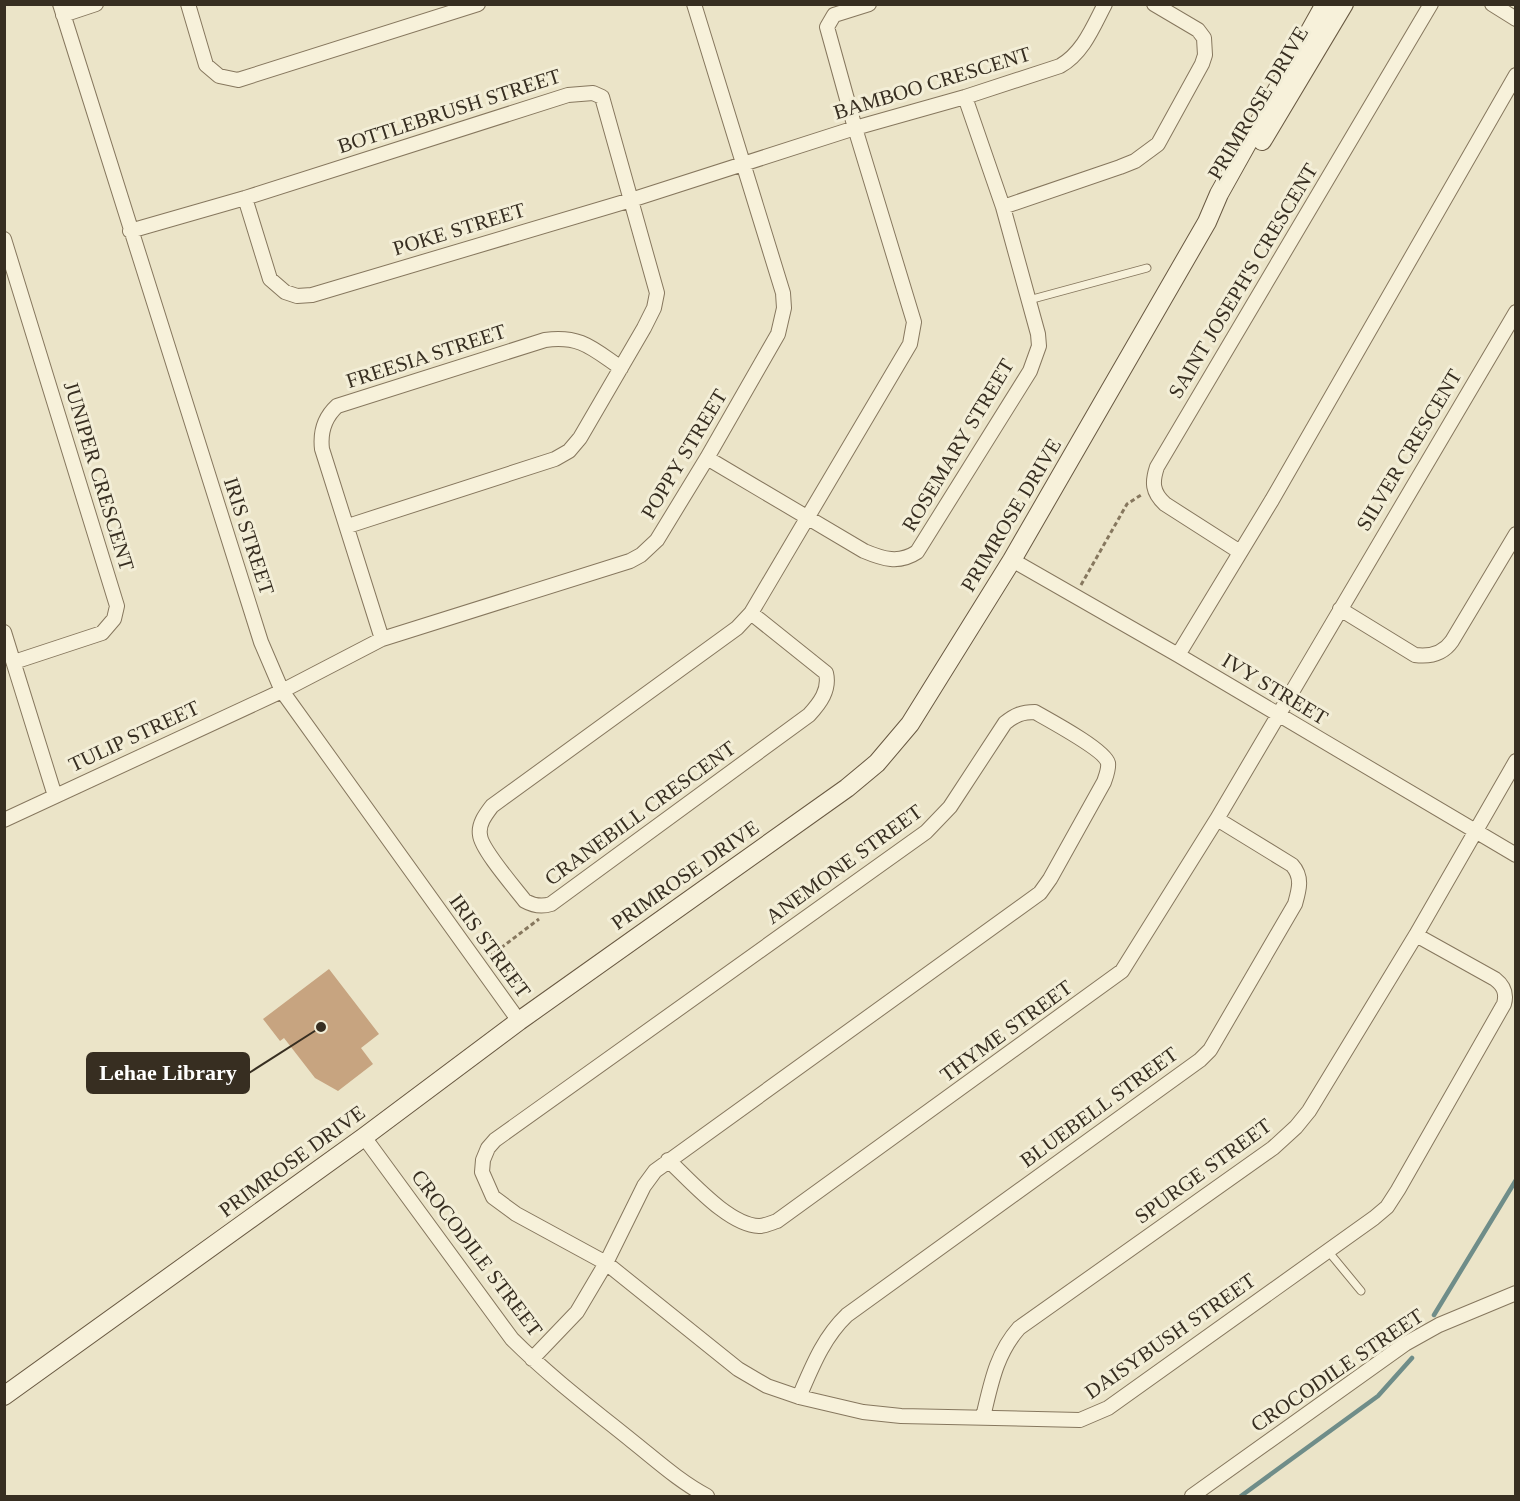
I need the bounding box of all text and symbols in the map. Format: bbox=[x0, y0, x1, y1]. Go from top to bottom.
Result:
street label: PRIMROSE DRIVE bbox=[1203, 22, 1313, 184]
street label: BAMBOO CRESCENT bbox=[831, 42, 1034, 124]
street label: BOTTLEBRUSH STREET bbox=[335, 64, 564, 158]
street label: SAINT JOSEPH'S CRESCENT bbox=[1163, 159, 1323, 403]
street label: POKE STREET bbox=[390, 197, 528, 261]
street label: FREESIA STREET bbox=[343, 319, 509, 393]
street label: ROSEMARY STREET bbox=[897, 354, 1019, 536]
street label: SILVER CRESCENT bbox=[1351, 365, 1467, 535]
street label: JUNIPER CRESCENT bbox=[59, 378, 139, 574]
street label: POPPY STREET bbox=[636, 385, 732, 523]
street label: PRIMROSE DRIVE bbox=[956, 434, 1066, 596]
street label: IRIS STREET bbox=[219, 474, 279, 598]
street label: IVY STREET bbox=[1218, 648, 1332, 730]
street label: TULIP STREET bbox=[65, 695, 203, 777]
street label: CRANEBILL CRESCENT bbox=[540, 736, 740, 890]
street label: ANEMONE STREET bbox=[761, 799, 927, 929]
street label: PRIMROSE DRIVE bbox=[607, 815, 763, 935]
street label: IRIS STREET bbox=[444, 890, 536, 1003]
street label: THYME STREET bbox=[935, 975, 1077, 1087]
street label: BLUEBELL STREET bbox=[1016, 1042, 1183, 1172]
callout: Lehae Library bbox=[87, 1053, 249, 1093]
text: Lehae Library bbox=[99, 1060, 237, 1085]
street label: PRIMROSE DRIVE bbox=[214, 1100, 370, 1222]
street label: SPURGE STREET bbox=[1130, 1113, 1276, 1229]
street label: CROCODILE STREET bbox=[407, 1165, 548, 1341]
street label: DAISYBUSH STREET bbox=[1080, 1268, 1260, 1404]
street label: CROCODILE STREET bbox=[1246, 1303, 1428, 1437]

